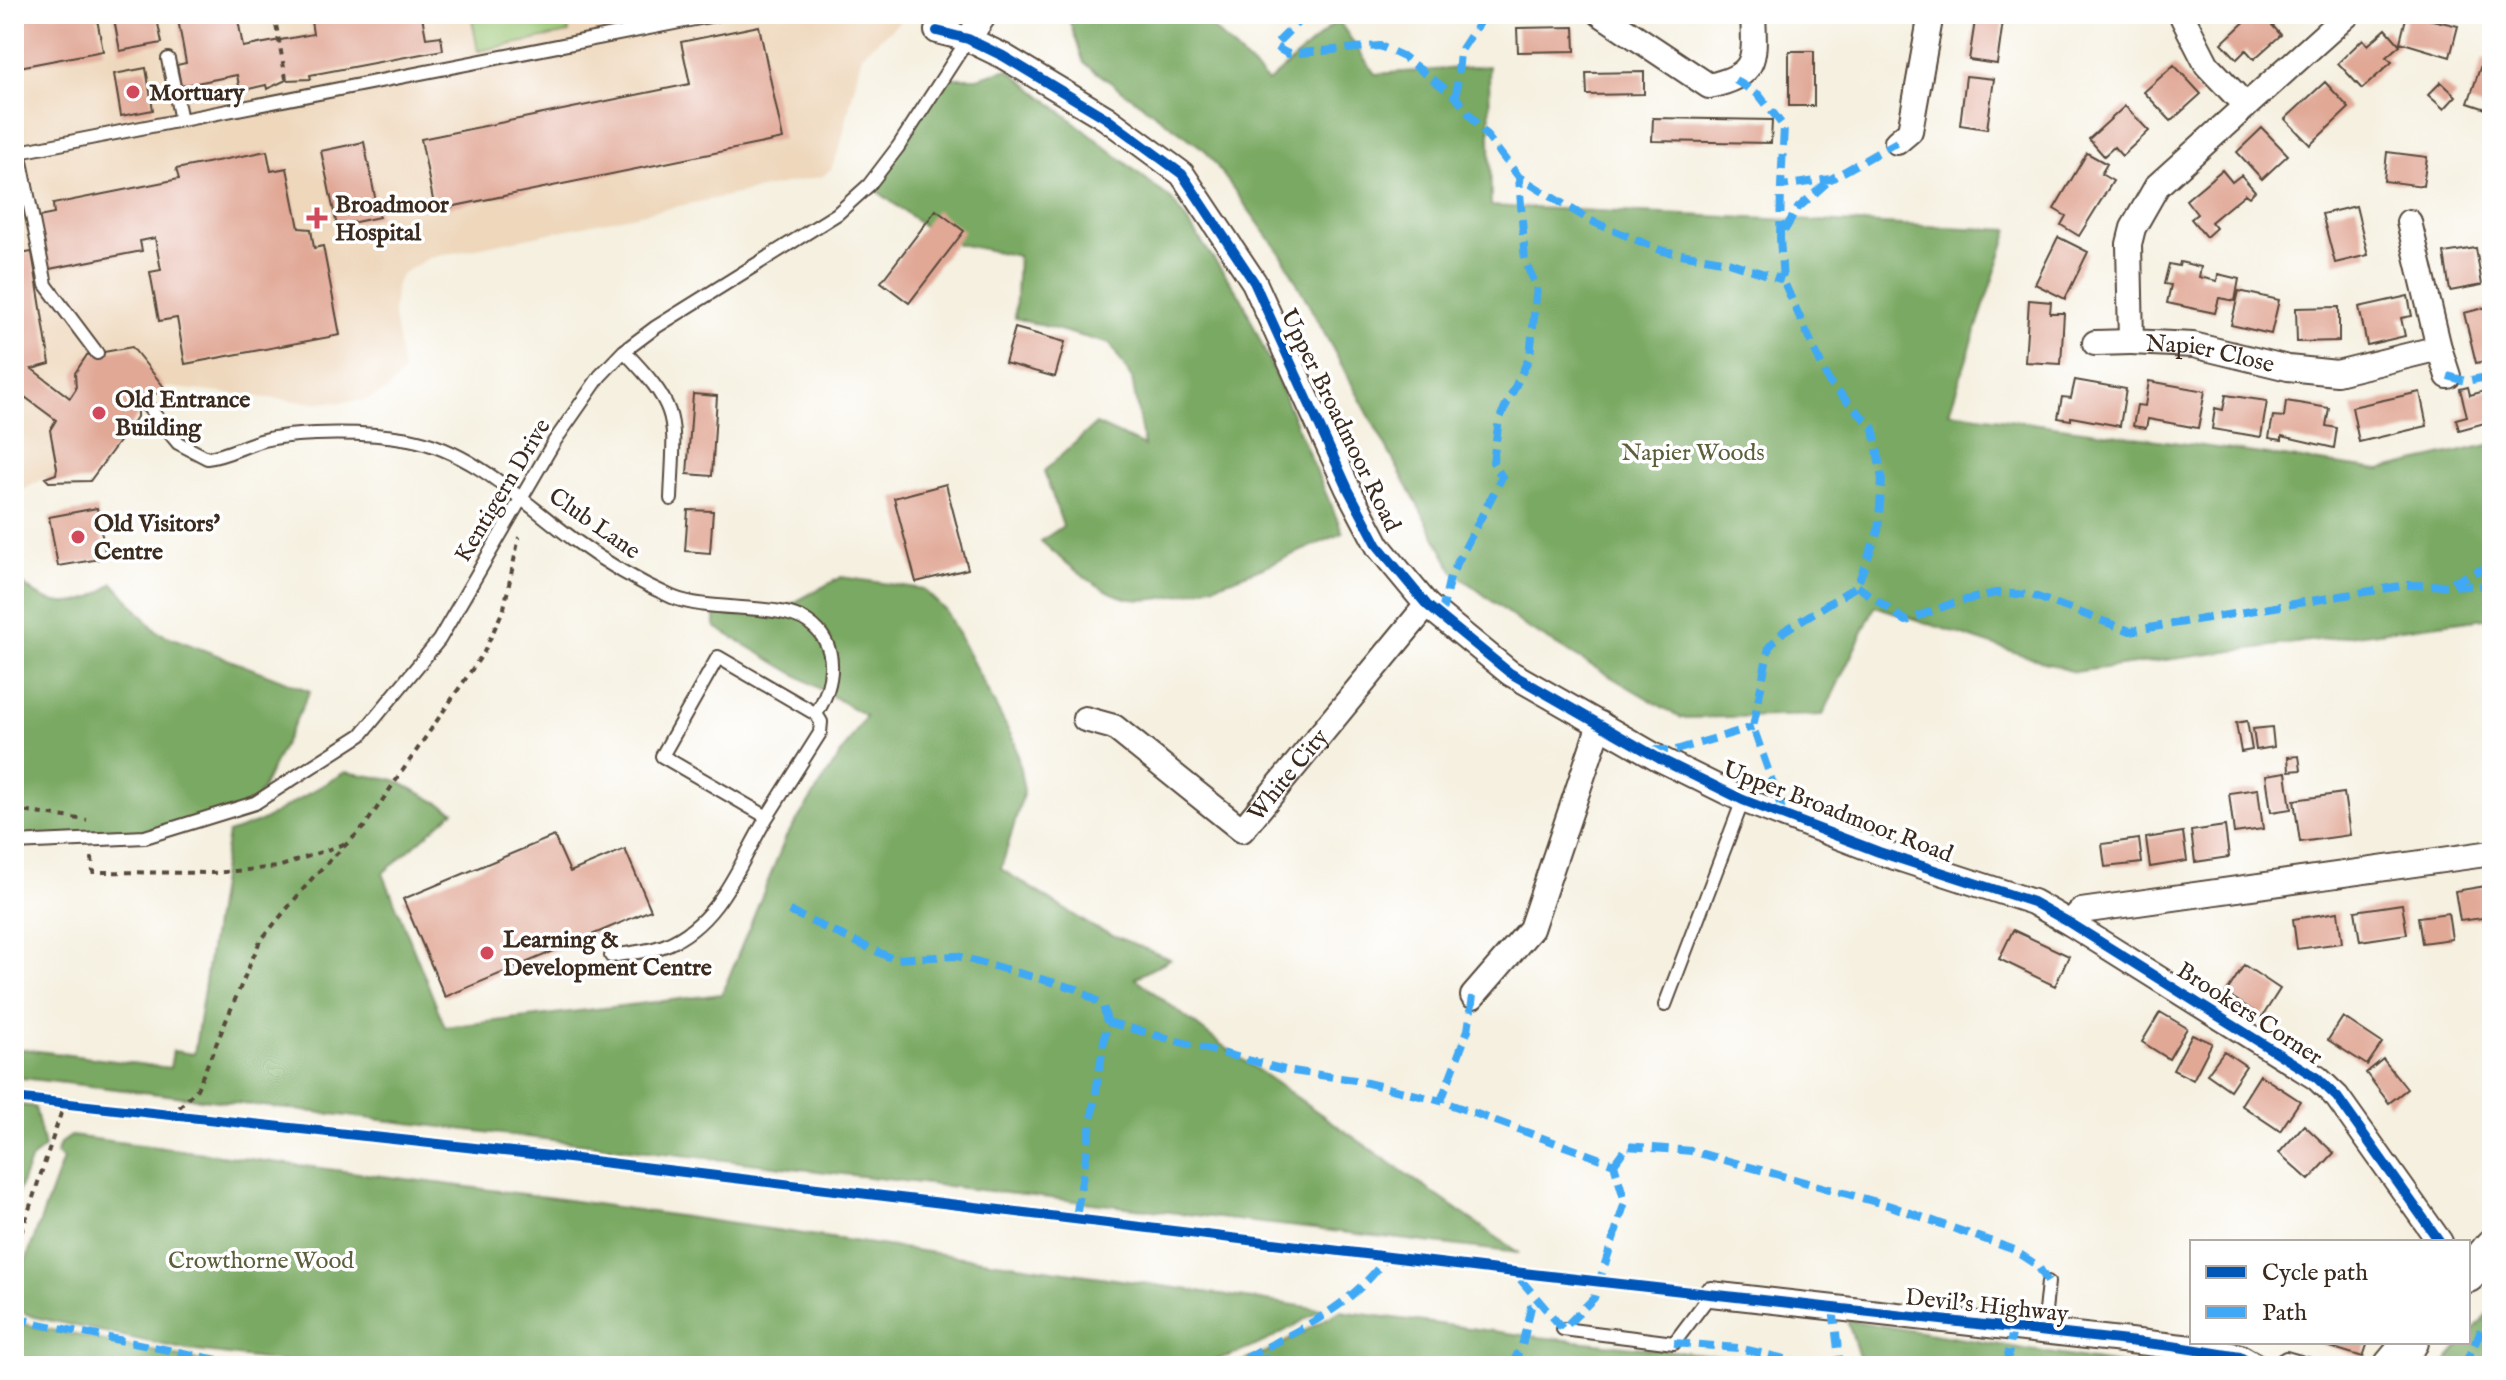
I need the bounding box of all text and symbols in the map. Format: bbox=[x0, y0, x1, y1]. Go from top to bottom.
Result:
place label: Mortuary bbox=[149, 78, 246, 109]
marker: Mortuary bbox=[124, 83, 142, 101]
place label: Broadmoor Hospital bbox=[335, 190, 449, 249]
marker: Broadmoor Hospital bbox=[306, 207, 328, 229]
street label: Upper Broadmoor Road bbox=[1272, 304, 1407, 537]
street label: Napier Close bbox=[2145, 329, 2277, 381]
place label: Old Entrance Building bbox=[115, 385, 250, 444]
marker: Old Entrance Building bbox=[90, 404, 108, 422]
street label: Kentigern Drive bbox=[448, 413, 558, 568]
park label: Napier Woods bbox=[1621, 438, 1765, 469]
street label: Club Lane bbox=[542, 481, 646, 567]
place label: Old Visitors' Centre bbox=[94, 509, 221, 568]
marker: Old Visitors' Centre bbox=[69, 528, 87, 546]
street label: White City bbox=[1241, 723, 1336, 828]
street label: Upper Broadmoor Road bbox=[1718, 754, 1957, 871]
place label: Learning & Development Centre bbox=[503, 925, 712, 984]
marker: Learning & Development Centre bbox=[478, 944, 496, 962]
street label: Brookers Corner bbox=[2170, 955, 2328, 1073]
legend bbox=[2190, 1240, 2470, 1344]
park label: Crowthorne Wood bbox=[168, 1246, 354, 1277]
text: Cycle path bbox=[2262, 1258, 2368, 1289]
street label: Devil's Highway bbox=[1904, 1282, 2070, 1331]
text: Path bbox=[2262, 1298, 2307, 1329]

